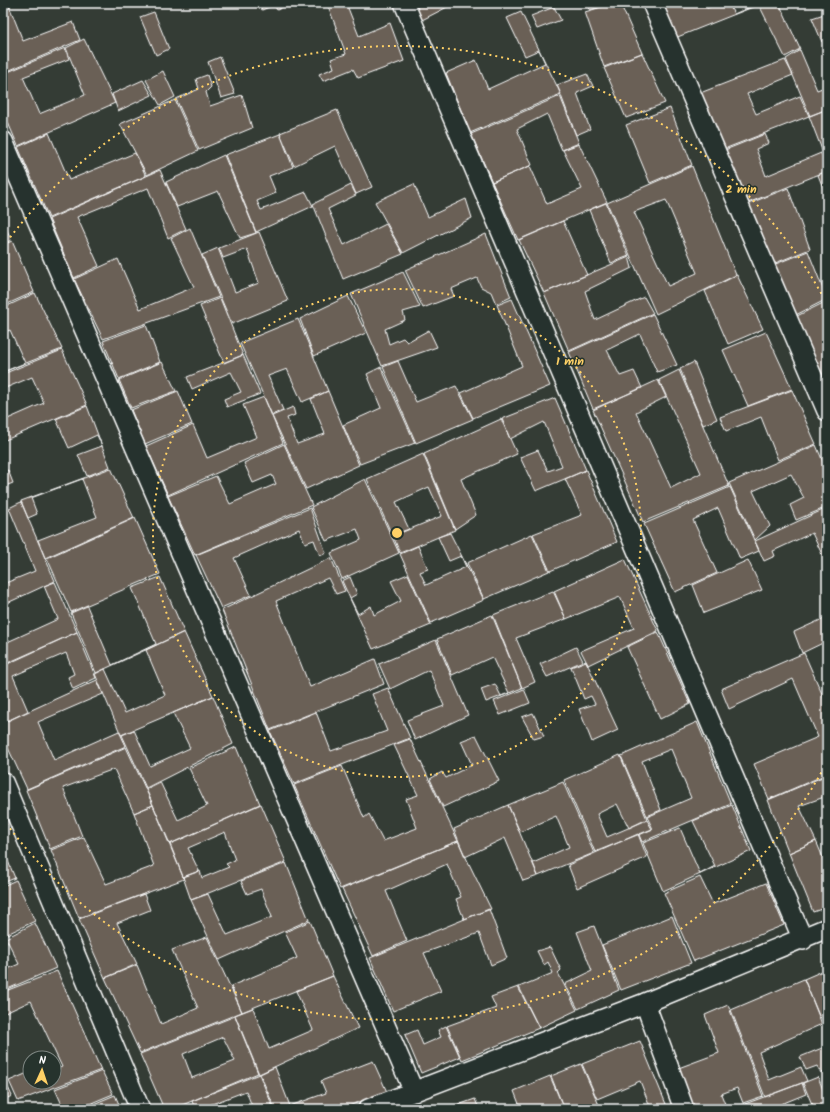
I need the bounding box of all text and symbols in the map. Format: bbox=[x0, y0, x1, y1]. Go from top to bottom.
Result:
text: 2 min bbox=[725, 180, 757, 199]
text: 1 min bbox=[556, 352, 584, 371]
centre of rings bbox=[390, 526, 404, 540]
north arrow bbox=[22, 1050, 62, 1090]
text: N bbox=[39, 1052, 46, 1070]

